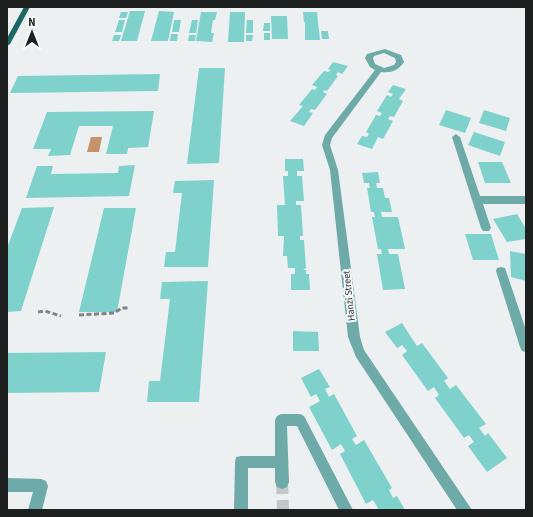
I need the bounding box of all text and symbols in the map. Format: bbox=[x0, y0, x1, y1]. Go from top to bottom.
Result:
north arrow bbox=[12, 12, 52, 52]
text: N bbox=[28, 15, 36, 30]
street label: Hanzi Street bbox=[339, 269, 359, 322]

